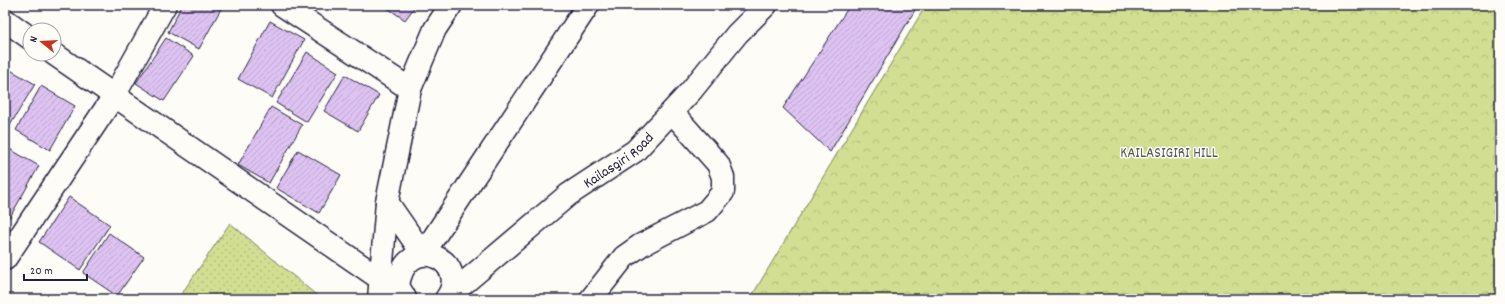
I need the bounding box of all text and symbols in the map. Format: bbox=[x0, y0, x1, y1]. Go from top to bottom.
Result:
north arrow bbox=[22, 22, 62, 62]
text: N bbox=[26, 34, 43, 45]
street label: Kailasgiri Road bbox=[580, 128, 660, 195]
park label: KAILASIGIRI HILL bbox=[1120, 143, 1218, 165]
scale bar bbox=[24, 256, 87, 282]
text: 20 m bbox=[30, 263, 53, 280]

